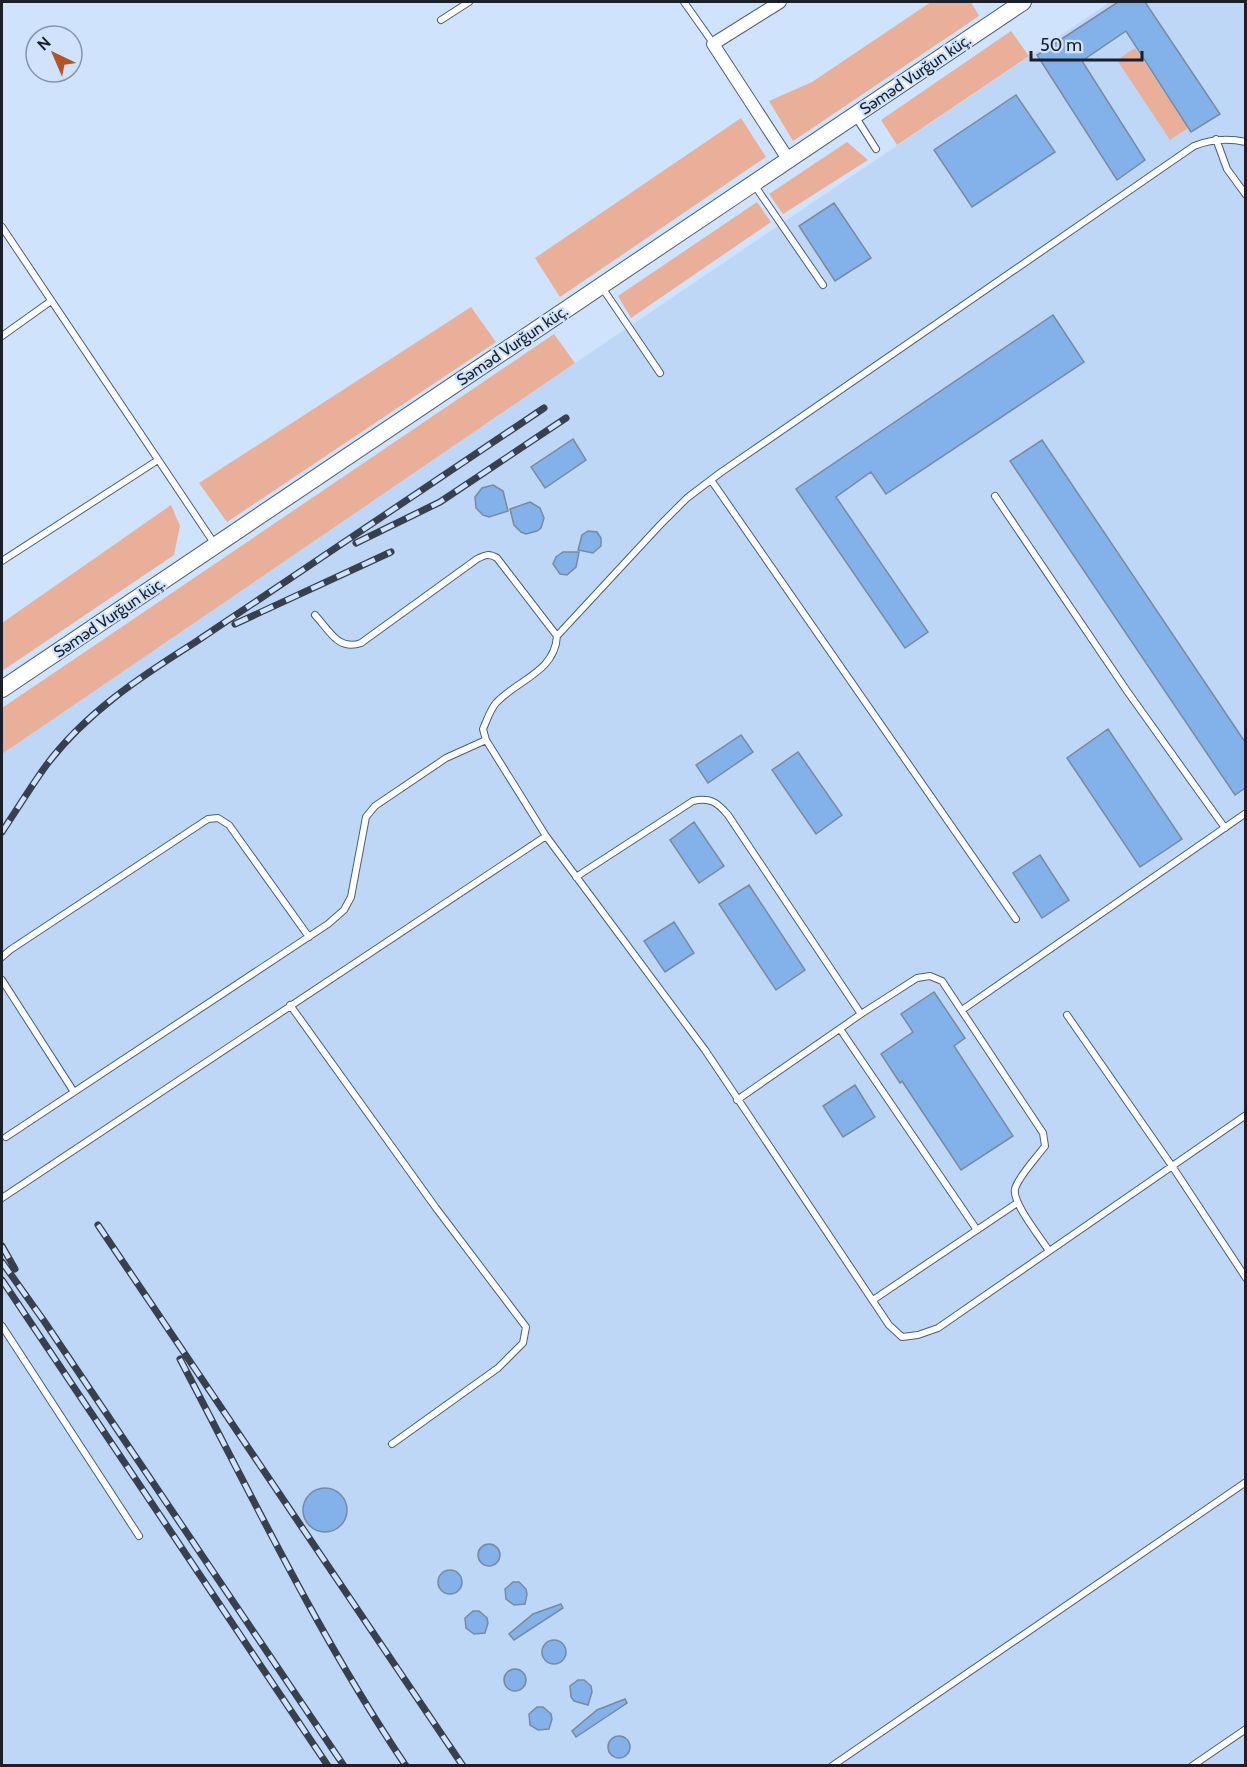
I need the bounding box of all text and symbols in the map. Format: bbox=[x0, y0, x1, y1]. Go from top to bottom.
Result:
north arrow bbox=[24, 24, 84, 84]
scale bar bbox=[1031, 24, 1142, 62]
street label: Səməd Vurğun küç. bbox=[856, 30, 974, 119]
text: N bbox=[33, 33, 55, 54]
text: 50 m bbox=[1040, 34, 1082, 56]
street label: Səməd Vurğun küç. bbox=[453, 301, 571, 390]
street label: Səməd Vurğun küç. bbox=[50, 573, 168, 662]

